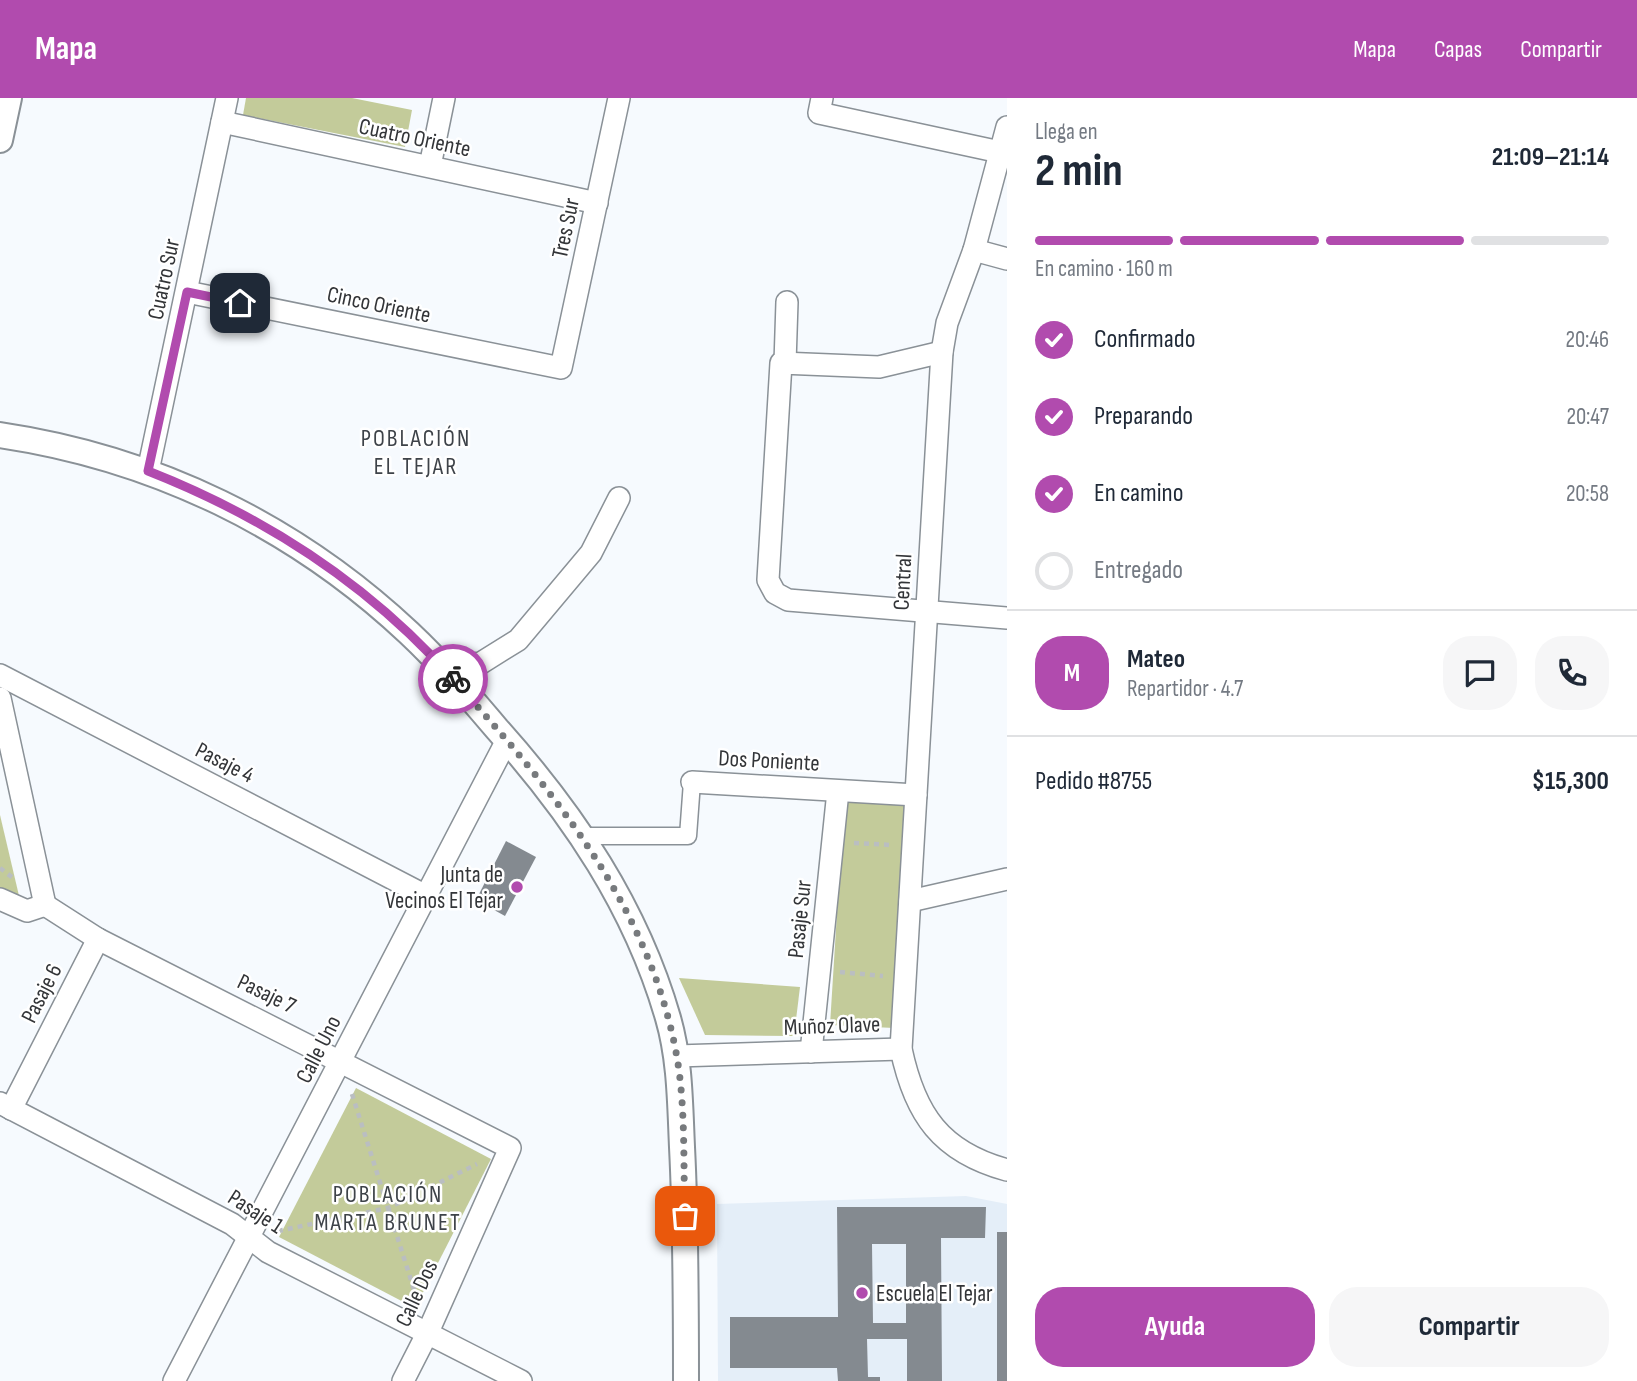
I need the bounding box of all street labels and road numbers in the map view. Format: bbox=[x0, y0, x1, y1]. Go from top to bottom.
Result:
street label: Cuatro Oriente bbox=[356, 112, 473, 163]
street label: Tres Sur bbox=[546, 195, 586, 261]
street label: Cuatro Sur bbox=[142, 236, 186, 322]
street label: Cinco Oriente bbox=[324, 280, 433, 330]
street label: Central bbox=[888, 553, 918, 611]
street label: Pasaje 4 bbox=[191, 736, 259, 790]
street label: Dos Poniente bbox=[718, 744, 820, 778]
street label: Pasaje Sur bbox=[782, 878, 818, 960]
street label: Pasaje 6 bbox=[15, 959, 69, 1028]
street label: Pasaje 7 bbox=[233, 968, 300, 1020]
street label: Muñoz Olave bbox=[783, 1010, 881, 1042]
street label: Calle Uno bbox=[290, 1011, 348, 1088]
street label: Pasaje 1 bbox=[223, 1184, 288, 1240]
street label: Calle Dos bbox=[389, 1256, 444, 1331]

